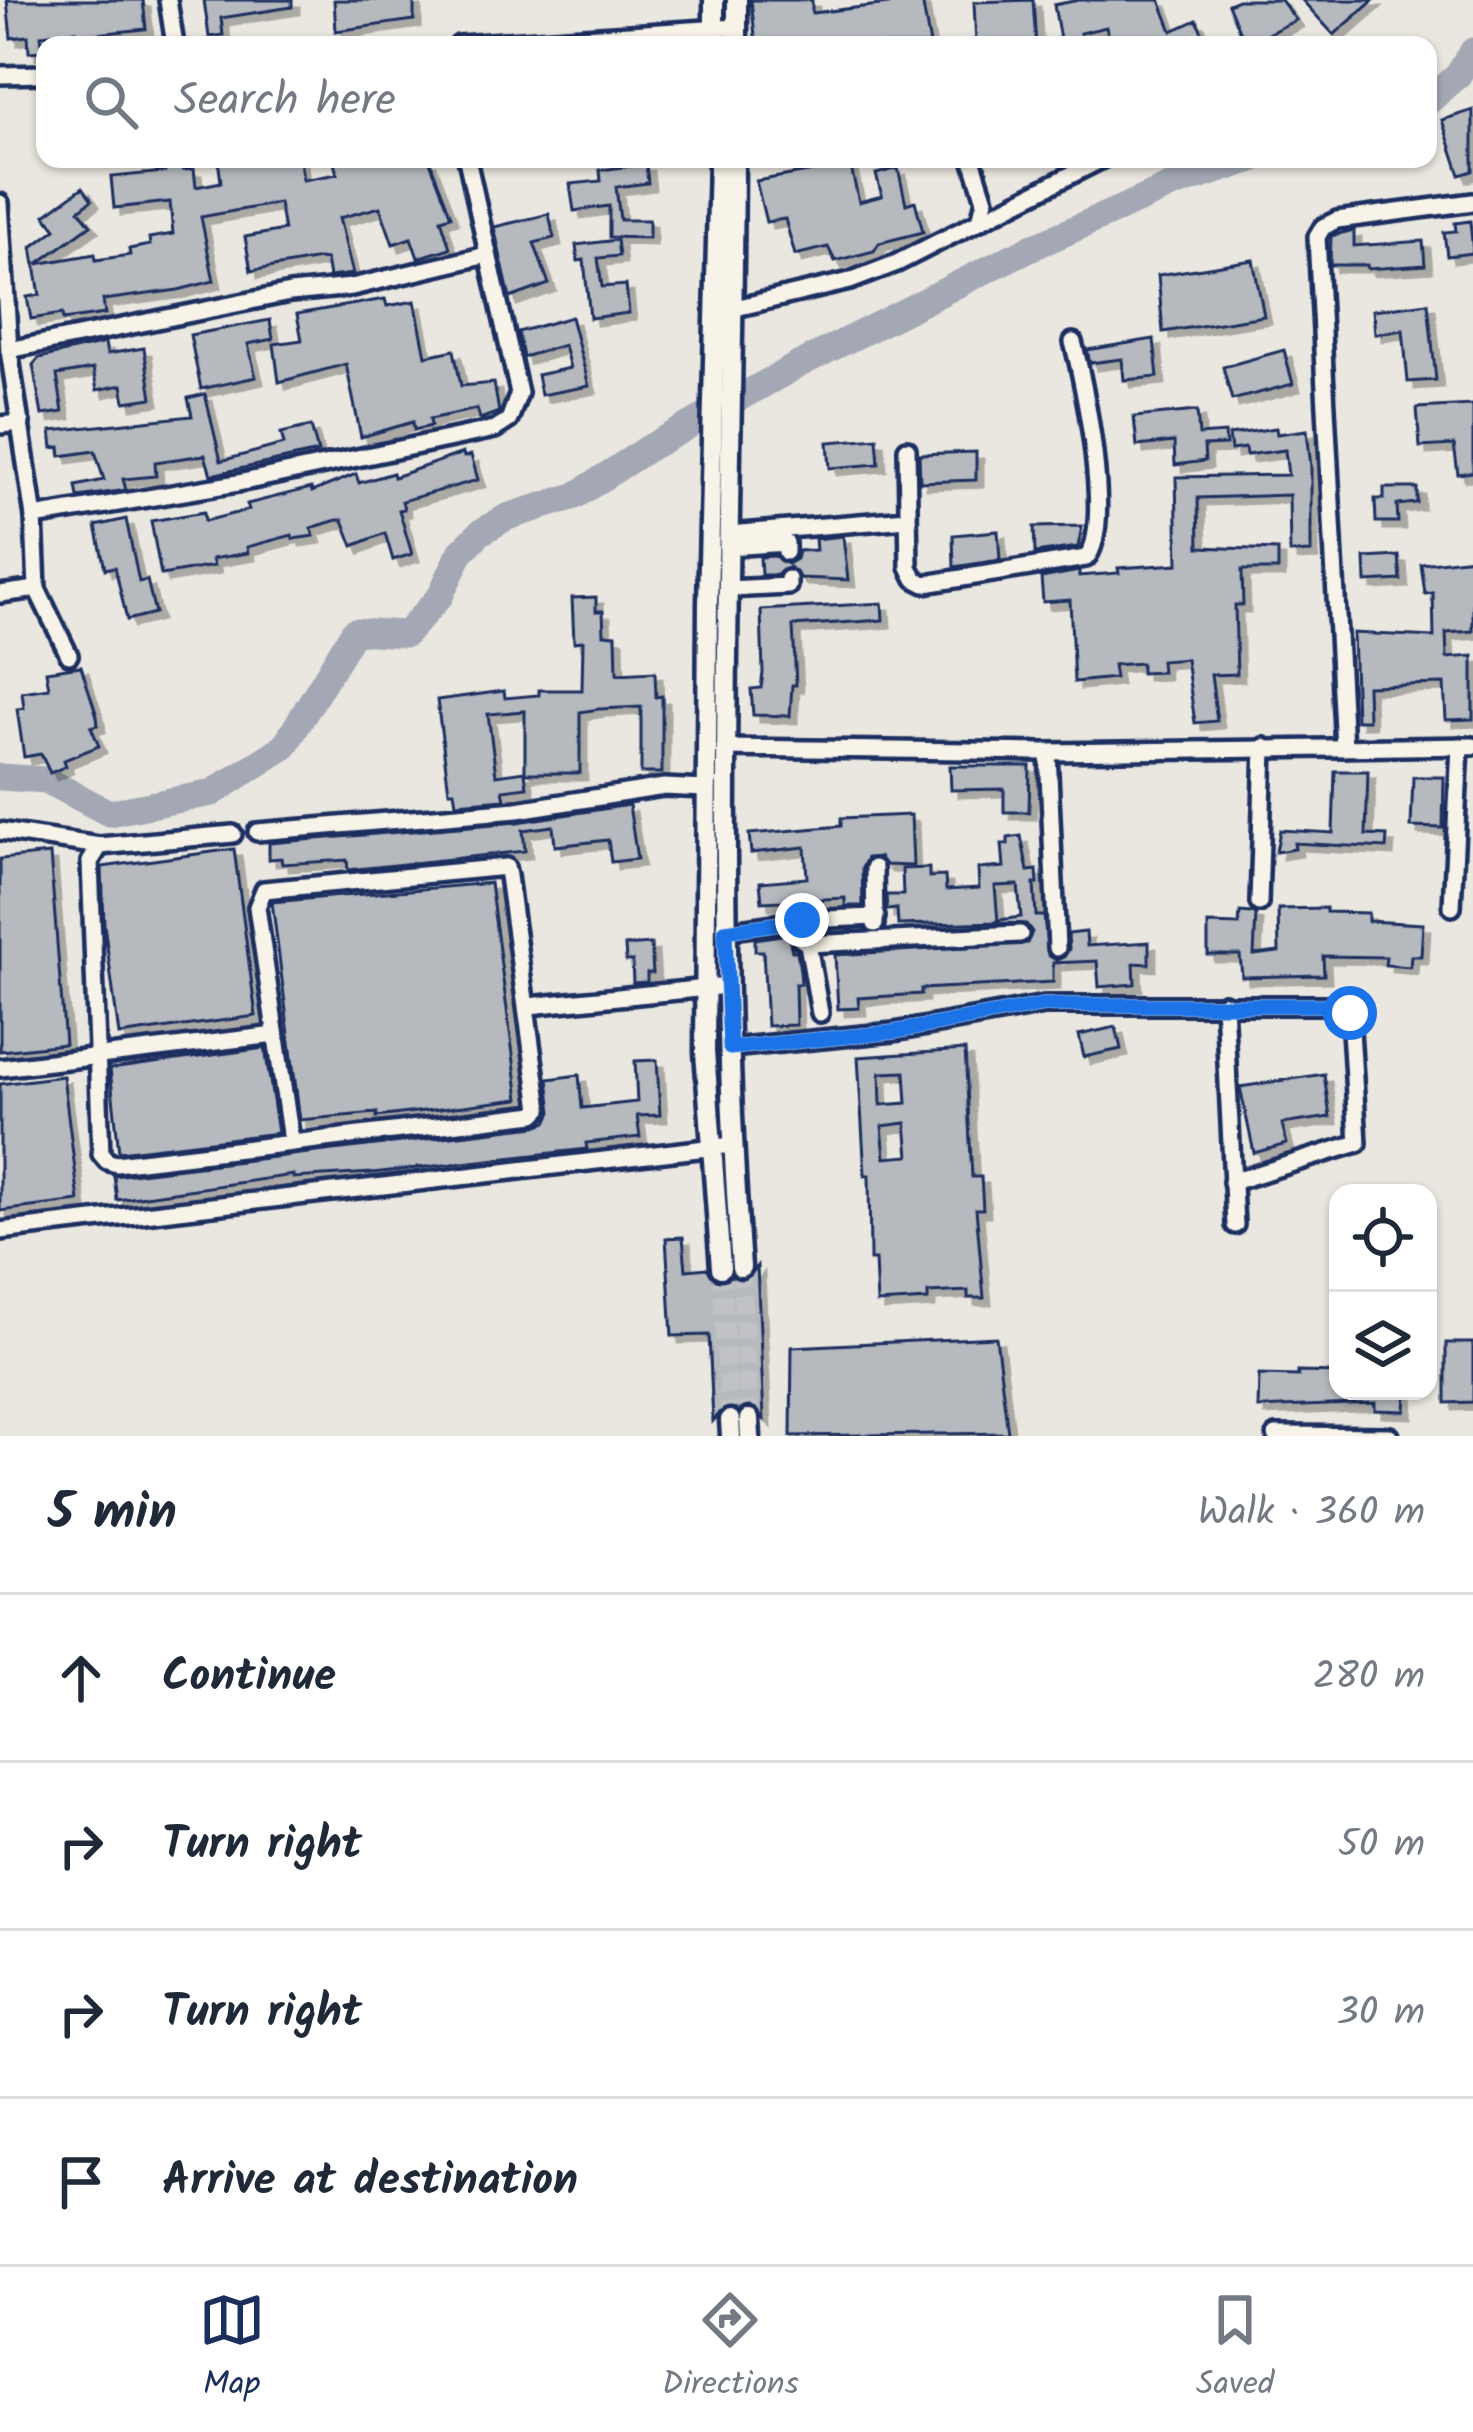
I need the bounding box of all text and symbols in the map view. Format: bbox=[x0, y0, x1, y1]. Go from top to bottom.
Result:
search box bbox=[36, 36, 1437, 168]
text: Search here bbox=[174, 66, 396, 138]
icon: search bbox=[78, 69, 144, 135]
route end bbox=[775, 893, 829, 947]
route start bbox=[1323, 986, 1377, 1040]
map controls bbox=[1329, 1184, 1437, 1400]
button: locate bbox=[1329, 1184, 1437, 1292]
button: layers bbox=[1329, 1292, 1437, 1400]
text: 5 min bbox=[48, 1474, 177, 1555]
text: Walk · 360 m bbox=[1198, 1483, 1425, 1545]
text: Continue bbox=[162, 1642, 336, 1714]
icon: ahead bbox=[48, 1645, 114, 1711]
text: 280 m bbox=[1313, 1647, 1425, 1709]
text: Turn right bbox=[162, 1810, 362, 1882]
icon: right bbox=[48, 1813, 114, 1879]
text: 50 m bbox=[1338, 1815, 1425, 1877]
text: Turn right bbox=[162, 1978, 362, 2050]
icon: right bbox=[48, 1981, 114, 2047]
text: 30 m bbox=[1337, 1983, 1425, 2045]
text: Arrive at destination bbox=[162, 2146, 578, 2218]
icon: arrive bbox=[48, 2149, 114, 2215]
tab: Map bbox=[199, 2287, 265, 2412]
tab: Directions bbox=[662, 2287, 799, 2412]
tab: Saved bbox=[1196, 2287, 1274, 2412]

